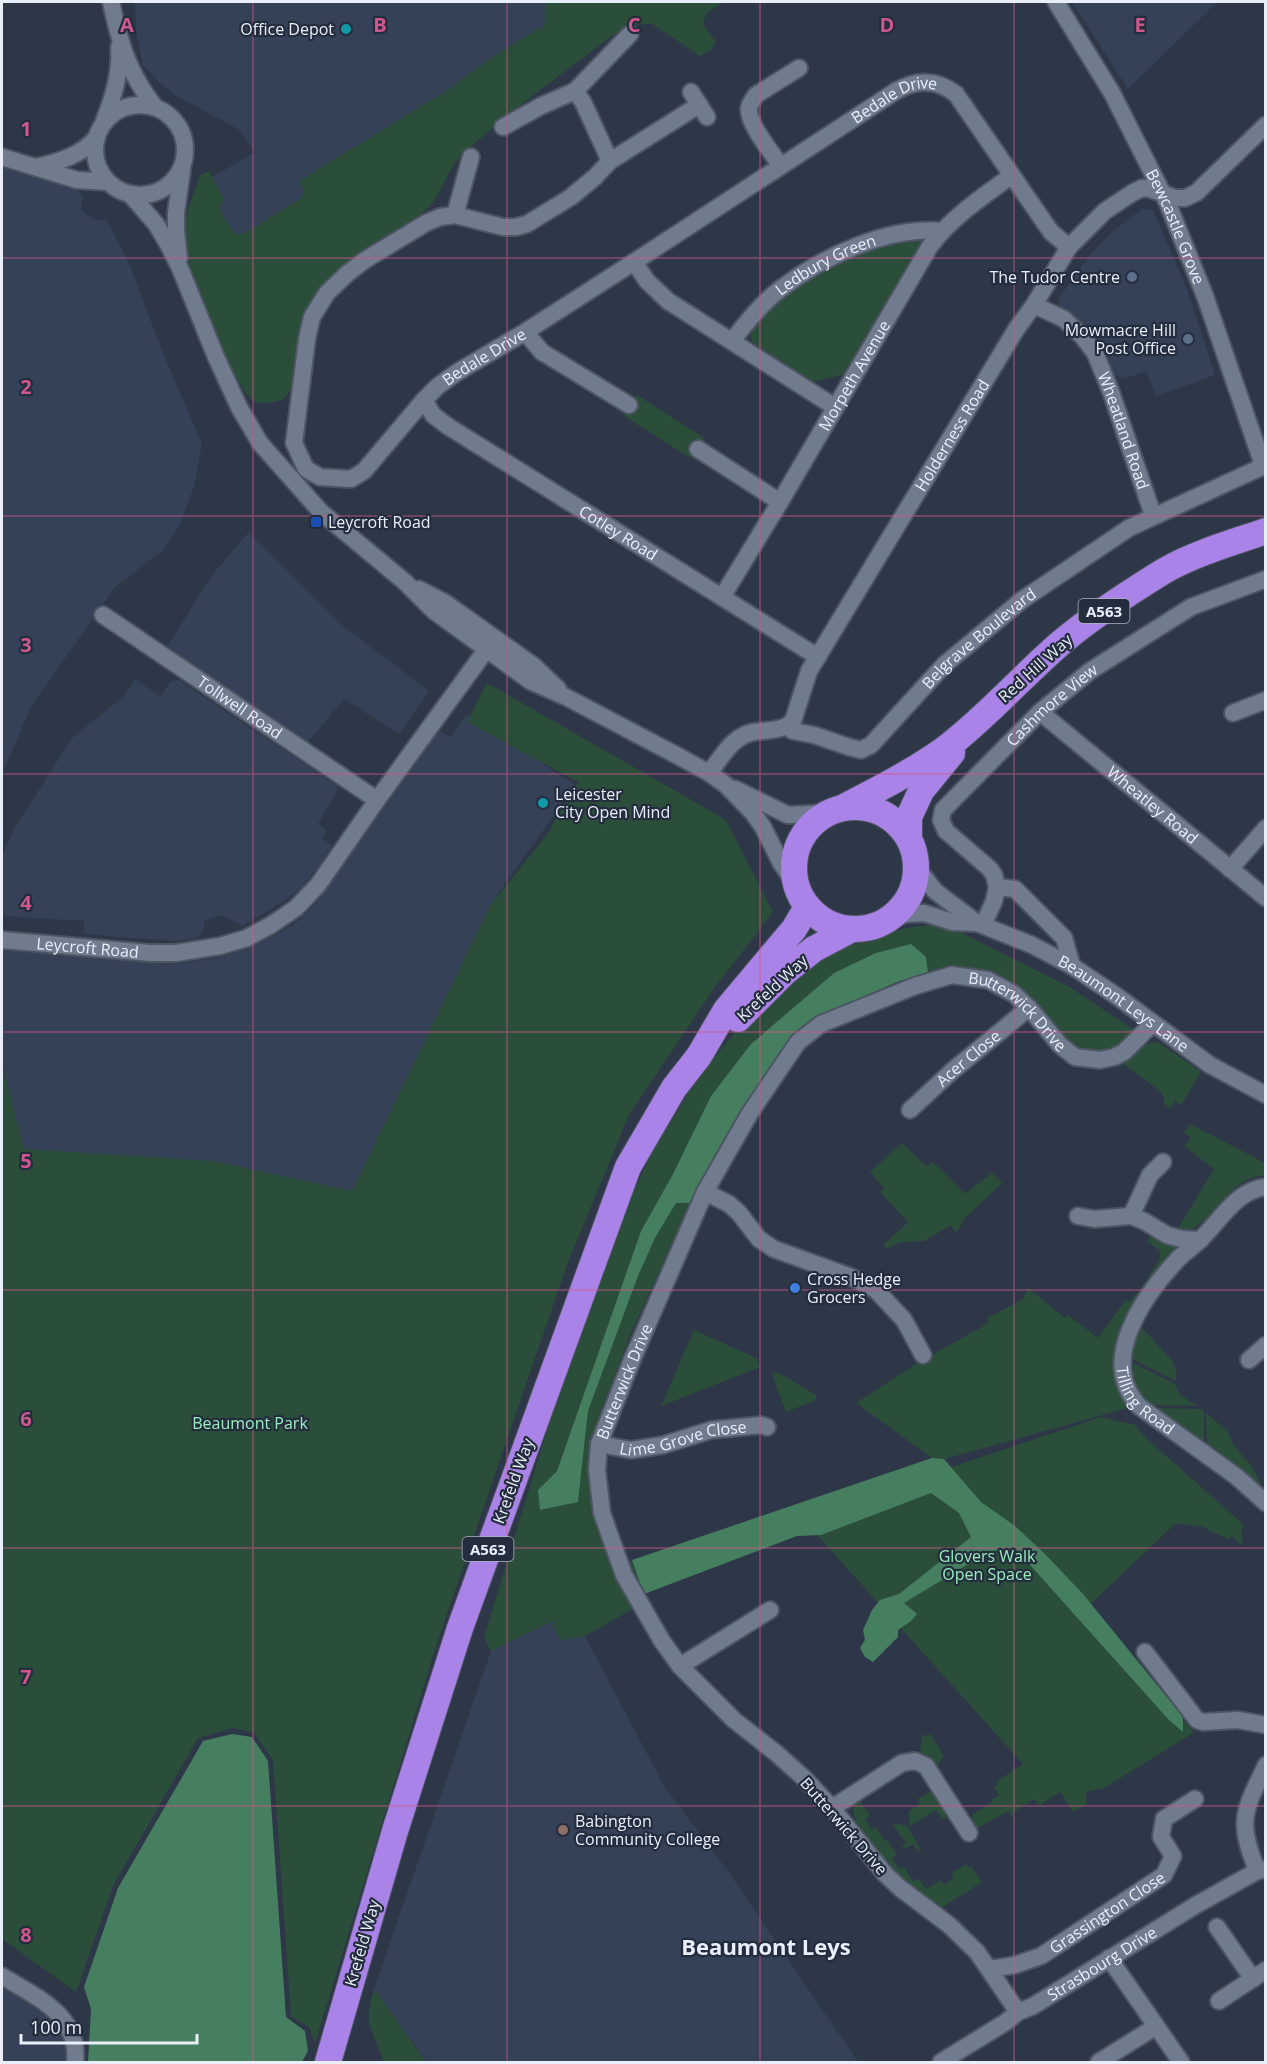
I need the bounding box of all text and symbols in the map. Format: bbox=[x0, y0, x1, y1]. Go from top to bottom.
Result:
text: A bbox=[120, 11, 134, 38]
text: B bbox=[373, 11, 387, 38]
text: C bbox=[628, 11, 641, 38]
text: D bbox=[880, 11, 894, 38]
text: E bbox=[1134, 11, 1146, 38]
place label: Office Depot bbox=[240, 18, 334, 40]
marker: Office Depot bbox=[339, 22, 353, 36]
street label: Bedale Drive bbox=[847, 71, 939, 128]
text: 1 bbox=[20, 115, 32, 142]
street label: Bewcastle Grove bbox=[1141, 165, 1210, 288]
street label: Ledbury Green bbox=[771, 229, 879, 300]
place label: The Tudor Centre bbox=[989, 266, 1120, 288]
marker: The Tudor Centre bbox=[1125, 270, 1139, 284]
street label: Morpeth Avenue bbox=[813, 316, 895, 435]
place label: Mowmacre Hill Post Office bbox=[1065, 319, 1176, 359]
street label: Bedale Drive bbox=[438, 323, 530, 391]
marker: Mowmacre Hill Post Office bbox=[1181, 332, 1195, 346]
street label: Wheatland Road bbox=[1093, 368, 1154, 492]
text: 2 bbox=[20, 373, 32, 400]
street label: Holderness Road bbox=[910, 375, 994, 495]
street label: Cotley Road bbox=[575, 500, 662, 565]
place label: Leycroft Road bbox=[328, 511, 431, 533]
marker: Leycroft Road bbox=[309, 515, 323, 529]
street label: Belgrave Boulevard bbox=[917, 583, 1040, 694]
road number: A563 bbox=[1078, 599, 1130, 623]
street label: Red Hill Way bbox=[993, 628, 1077, 707]
text: 3 bbox=[20, 631, 32, 658]
street label: Cashmore View bbox=[1001, 658, 1102, 751]
street label: Tollwell Road bbox=[193, 671, 287, 744]
street label: Wheatley Road bbox=[1103, 761, 1203, 849]
place label: Leicester City Open Mind bbox=[555, 783, 670, 823]
marker: Leicester City Open Mind bbox=[536, 796, 550, 810]
text: 4 bbox=[20, 889, 32, 916]
street label: Leycroft Road bbox=[36, 932, 140, 963]
street label: Krefeld Way bbox=[732, 949, 813, 1027]
street label: Beaumont Leys Lane bbox=[1054, 950, 1194, 1057]
street label: Butterwick Drive bbox=[967, 966, 1071, 1057]
street label: Acer Close bbox=[931, 1025, 1005, 1091]
text: 5 bbox=[20, 1147, 32, 1174]
place label: Cross Hedge Grocers bbox=[807, 1268, 901, 1308]
marker: Cross Hedge Grocers bbox=[788, 1281, 802, 1295]
street label: Butterwick Drive bbox=[591, 1320, 657, 1443]
street label: Tilling Road bbox=[1111, 1365, 1179, 1440]
text: 6 bbox=[20, 1405, 32, 1432]
park label: Beaumont Park bbox=[192, 1412, 308, 1434]
street label: Lime Grove Close bbox=[618, 1416, 748, 1461]
street label: Krefeld Way bbox=[487, 1434, 539, 1527]
road number: A563 bbox=[462, 1537, 514, 1561]
park label: Glovers Walk Open Space bbox=[939, 1545, 1036, 1585]
text: 7 bbox=[20, 1663, 32, 1690]
street label: Butterwick Drive bbox=[795, 1772, 893, 1880]
place label: Babington Community College bbox=[575, 1810, 720, 1850]
marker: Babington Community College bbox=[556, 1823, 570, 1837]
street label: Grassington Close bbox=[1045, 1866, 1169, 1959]
street label: Krefeld Way bbox=[339, 1896, 385, 1989]
text: 8 bbox=[20, 1921, 32, 1948]
street label: Strasbourg Drive bbox=[1043, 1921, 1161, 2006]
district label: Beaumont Leys bbox=[681, 1931, 851, 1961]
scale bar bbox=[21, 2007, 196, 2045]
text: 100 m bbox=[30, 2015, 82, 2039]

